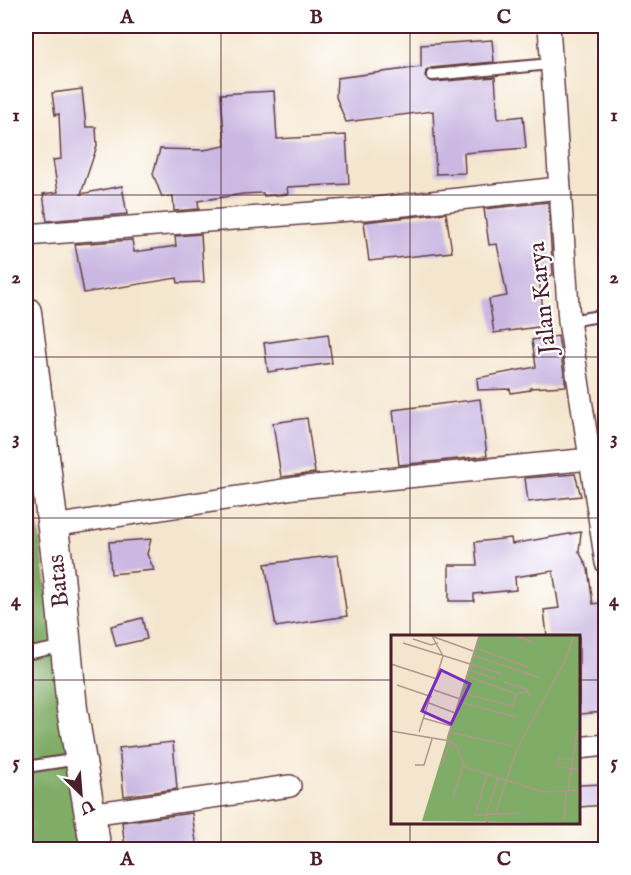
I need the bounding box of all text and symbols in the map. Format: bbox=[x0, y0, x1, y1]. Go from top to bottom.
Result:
text: A bbox=[119, 5, 135, 30]
text: B bbox=[309, 5, 323, 30]
text: C bbox=[497, 5, 511, 30]
text: 1 bbox=[12, 103, 20, 128]
text: 1 bbox=[610, 103, 618, 128]
street label: Jalan Karya bbox=[522, 240, 565, 359]
text: 2 bbox=[11, 265, 21, 290]
text: 2 bbox=[609, 265, 619, 290]
text: 3 bbox=[12, 426, 20, 451]
text: 3 bbox=[610, 426, 618, 451]
street label: Batas bbox=[41, 553, 77, 609]
text: 4 bbox=[11, 588, 22, 613]
text: 4 bbox=[609, 588, 620, 613]
inset map bbox=[391, 635, 580, 824]
text: 5 bbox=[12, 750, 20, 775]
text: 5 bbox=[610, 750, 618, 775]
north arrow bbox=[51, 764, 111, 824]
text: U bbox=[76, 793, 98, 818]
text: A bbox=[119, 847, 135, 872]
text: B bbox=[309, 847, 323, 872]
text: C bbox=[497, 847, 511, 872]

